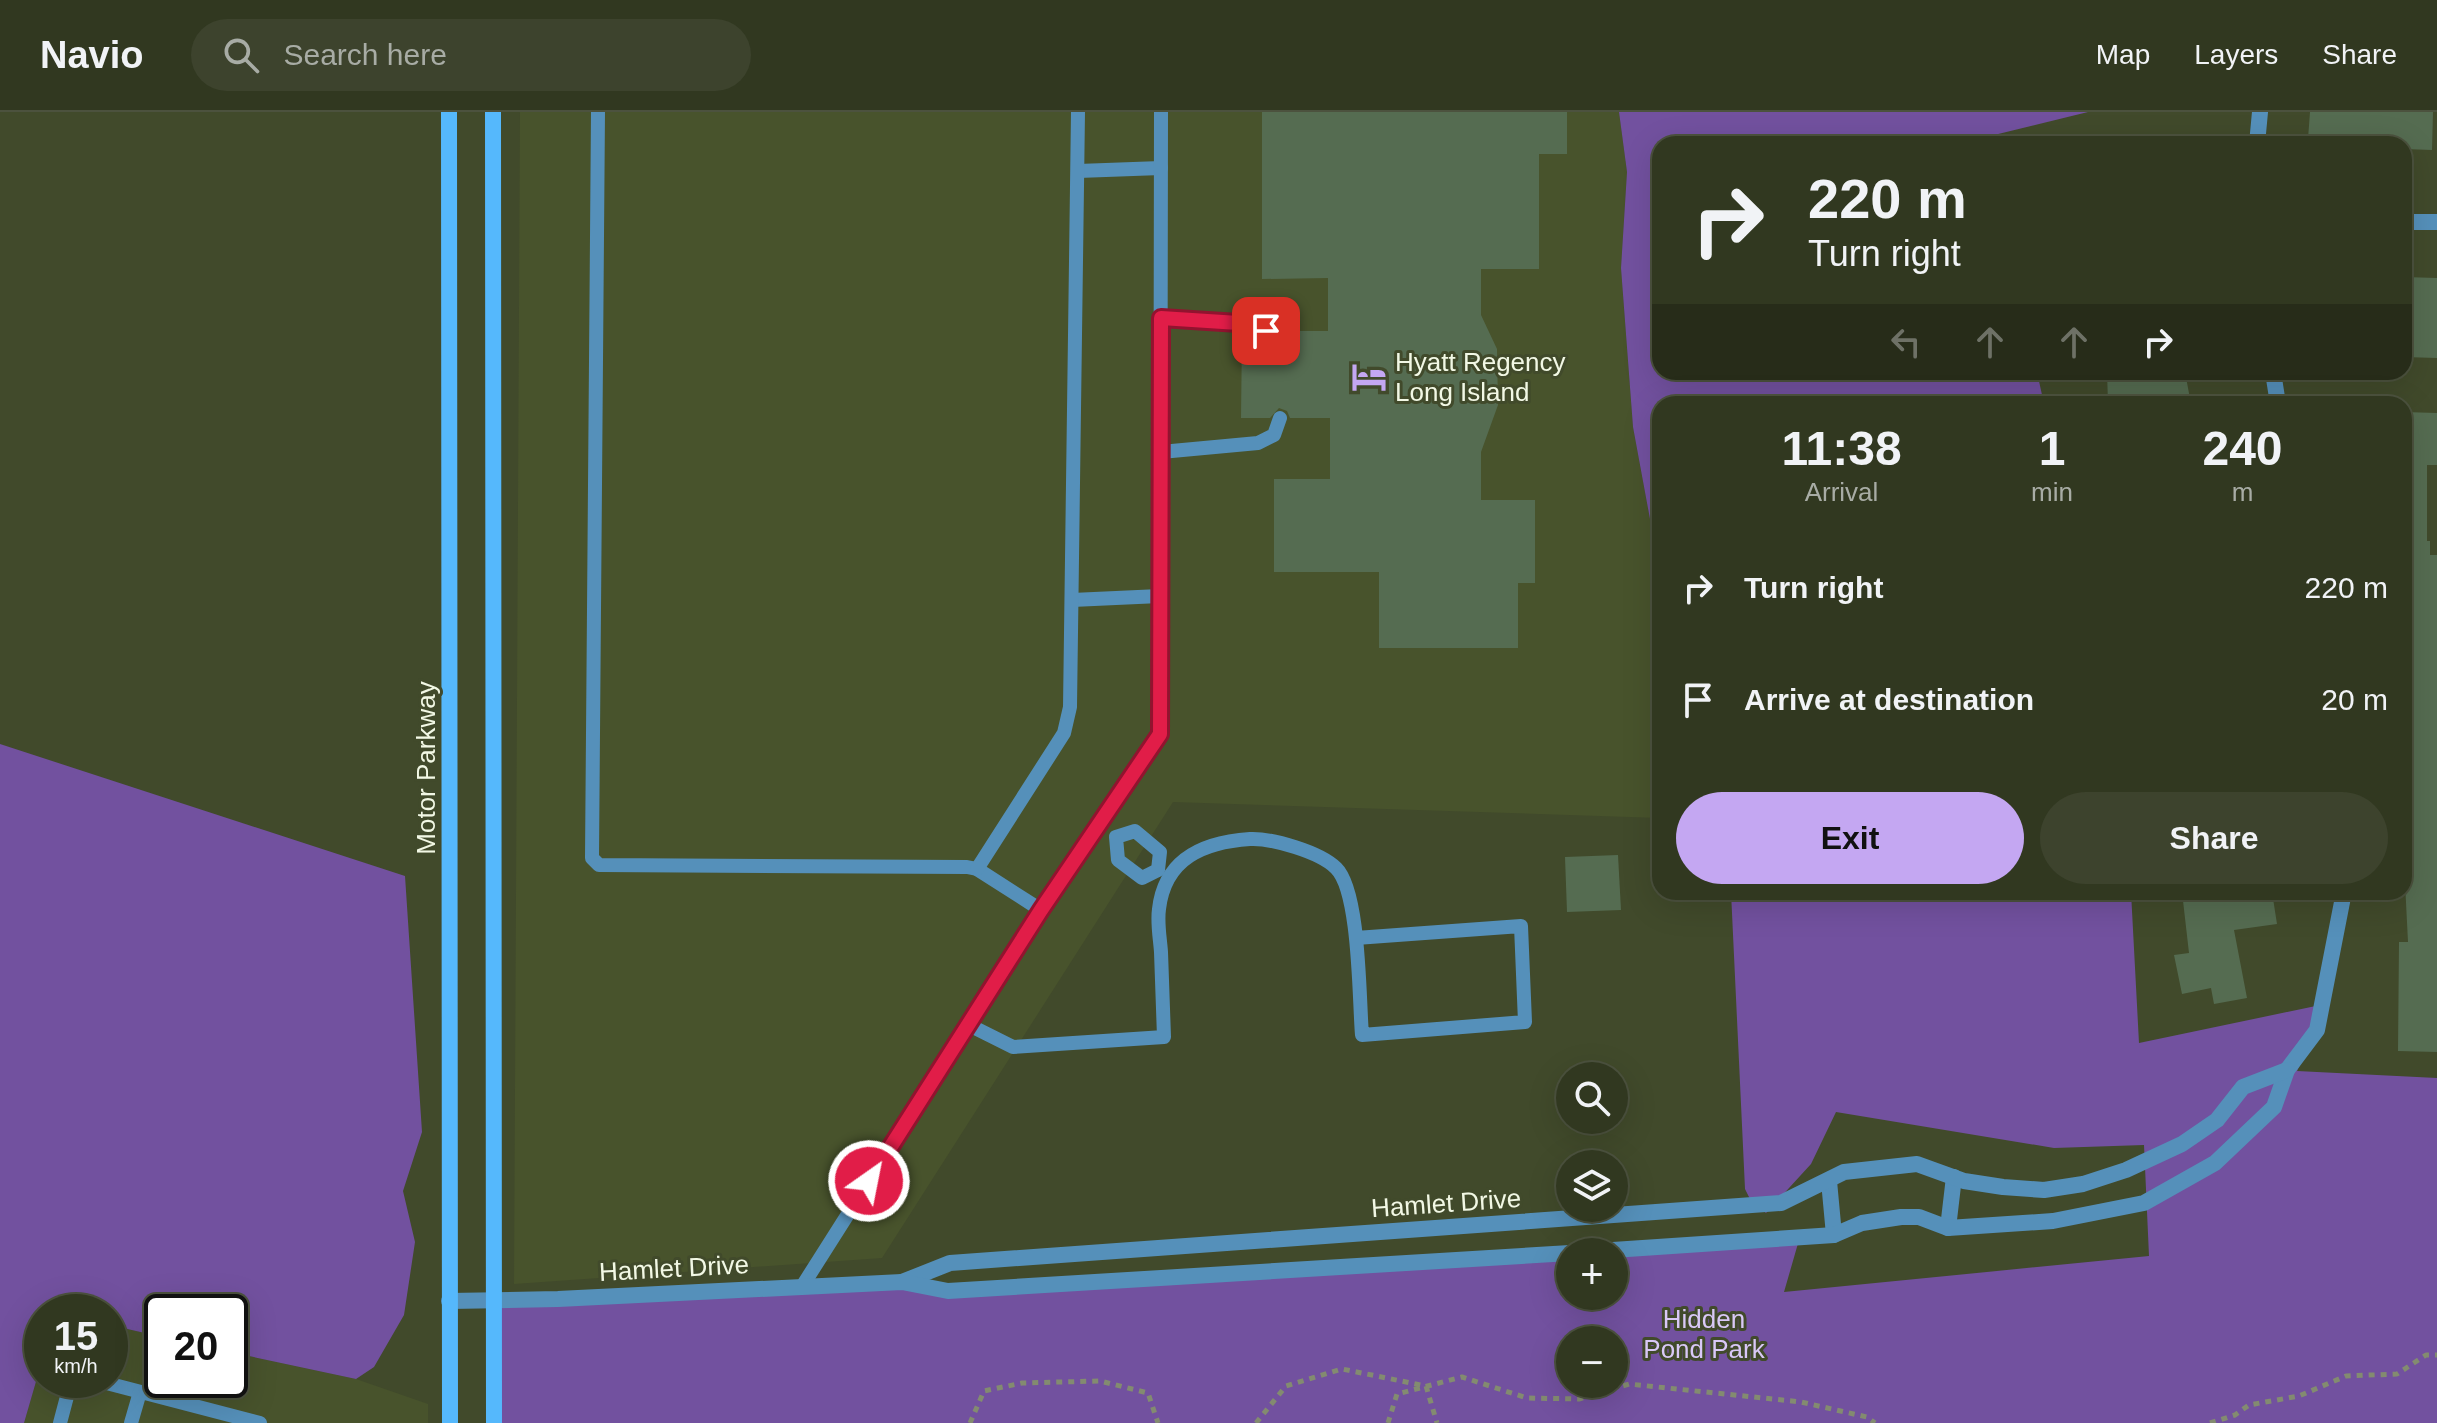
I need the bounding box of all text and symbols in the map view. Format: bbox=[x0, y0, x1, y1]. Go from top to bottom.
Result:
search box bbox=[191, 19, 751, 91]
icon: search bbox=[219, 33, 263, 77]
text: Navio bbox=[40, 34, 143, 76]
text: Search here bbox=[283, 38, 447, 71]
text: Map bbox=[2096, 39, 2150, 70]
text: Layers bbox=[2194, 39, 2278, 70]
text: Share bbox=[2322, 39, 2397, 70]
text: 220 m bbox=[1808, 167, 1967, 230]
icon: right bbox=[1676, 168, 1780, 272]
text: Turn right bbox=[1808, 233, 1961, 274]
pin bbox=[1232, 297, 1300, 365]
icon: arrive bbox=[1244, 309, 1288, 353]
icon: left bbox=[1884, 320, 1928, 364]
icon: ahead bbox=[1968, 320, 2012, 364]
icon: ahead bbox=[2052, 320, 2096, 364]
icon: right bbox=[2136, 320, 2180, 364]
place label: Hyatt Regency Long Island bbox=[1395, 347, 1566, 407]
hotel icon: Hyatt Regency Long Island bbox=[1350, 358, 1388, 396]
text: 11:38 bbox=[1781, 422, 1902, 475]
text: 1 bbox=[2039, 422, 2065, 475]
text: 240 bbox=[2202, 422, 2283, 475]
text: Arrival bbox=[1805, 477, 1878, 507]
text: min bbox=[2031, 477, 2073, 507]
text: m bbox=[2232, 477, 2253, 507]
icon: right bbox=[1676, 566, 1720, 610]
text: Turn right bbox=[1744, 571, 1883, 604]
text: 220 m bbox=[2305, 571, 2388, 604]
icon: arrive bbox=[1676, 678, 1720, 722]
street label: Motor Parkway bbox=[411, 681, 441, 855]
text: Arrive at destination bbox=[1744, 683, 2034, 716]
text: 20 m bbox=[2321, 683, 2388, 716]
button: Exit bbox=[1676, 792, 2024, 884]
button: Share bbox=[2040, 792, 2388, 884]
map controls bbox=[1556, 1062, 1628, 1398]
button: search bbox=[1556, 1062, 1628, 1134]
position arrow bbox=[827, 1139, 911, 1223]
button: layers bbox=[1556, 1150, 1628, 1222]
street label: Hamlet Drive bbox=[1370, 1183, 1522, 1223]
button: + bbox=[1556, 1238, 1628, 1310]
street label: Hamlet Drive bbox=[598, 1249, 750, 1287]
speed limit sign: 20 bbox=[144, 1294, 248, 1398]
park label: Hidden Pond Park bbox=[1643, 1304, 1766, 1364]
text: 15 bbox=[54, 1314, 98, 1358]
button: − bbox=[1556, 1326, 1628, 1398]
text: km/h bbox=[54, 1355, 98, 1377]

